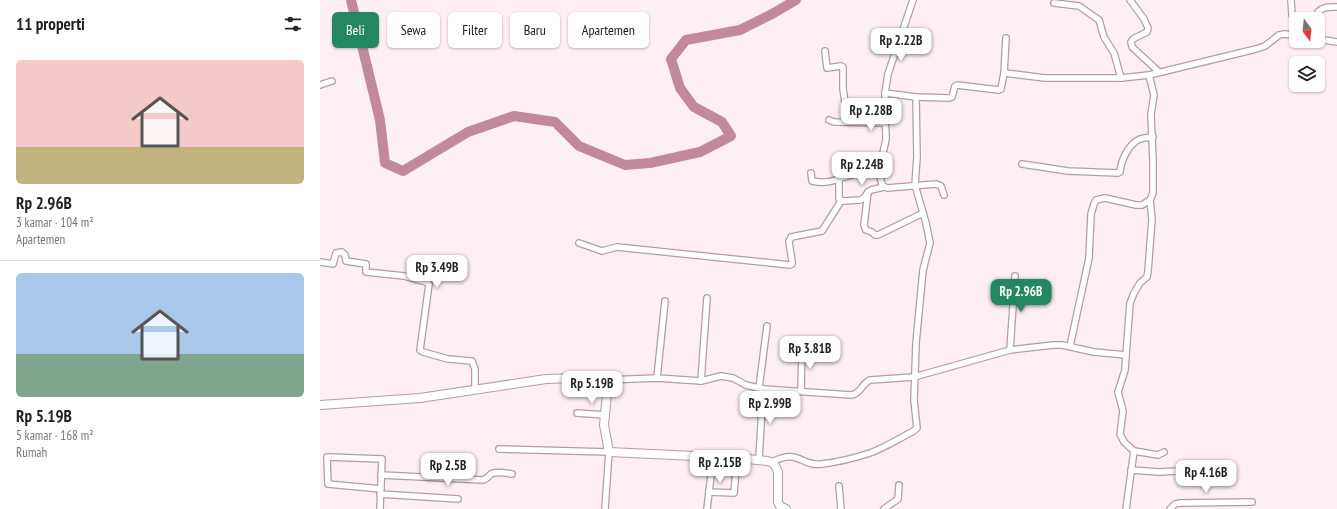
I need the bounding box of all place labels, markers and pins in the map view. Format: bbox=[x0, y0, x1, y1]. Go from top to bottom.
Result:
pin: Rp 2.22B bbox=[860, 28, 942, 62]
pin: Rp 2.28B bbox=[830, 98, 912, 132]
pin: Rp 2.24B bbox=[821, 152, 903, 186]
pin: Rp 3.49B bbox=[396, 255, 478, 289]
pin: Rp 2.96B bbox=[980, 279, 1062, 313]
pin: Rp 3.81B bbox=[769, 336, 851, 370]
pin: Rp 5.19B bbox=[551, 371, 633, 405]
pin: Rp 2.99B bbox=[729, 391, 811, 425]
pin: Rp 2.15B bbox=[679, 450, 761, 484]
pin: Rp 2.5B bbox=[411, 453, 485, 487]
pin: Rp 4.16B bbox=[1165, 460, 1247, 494]

